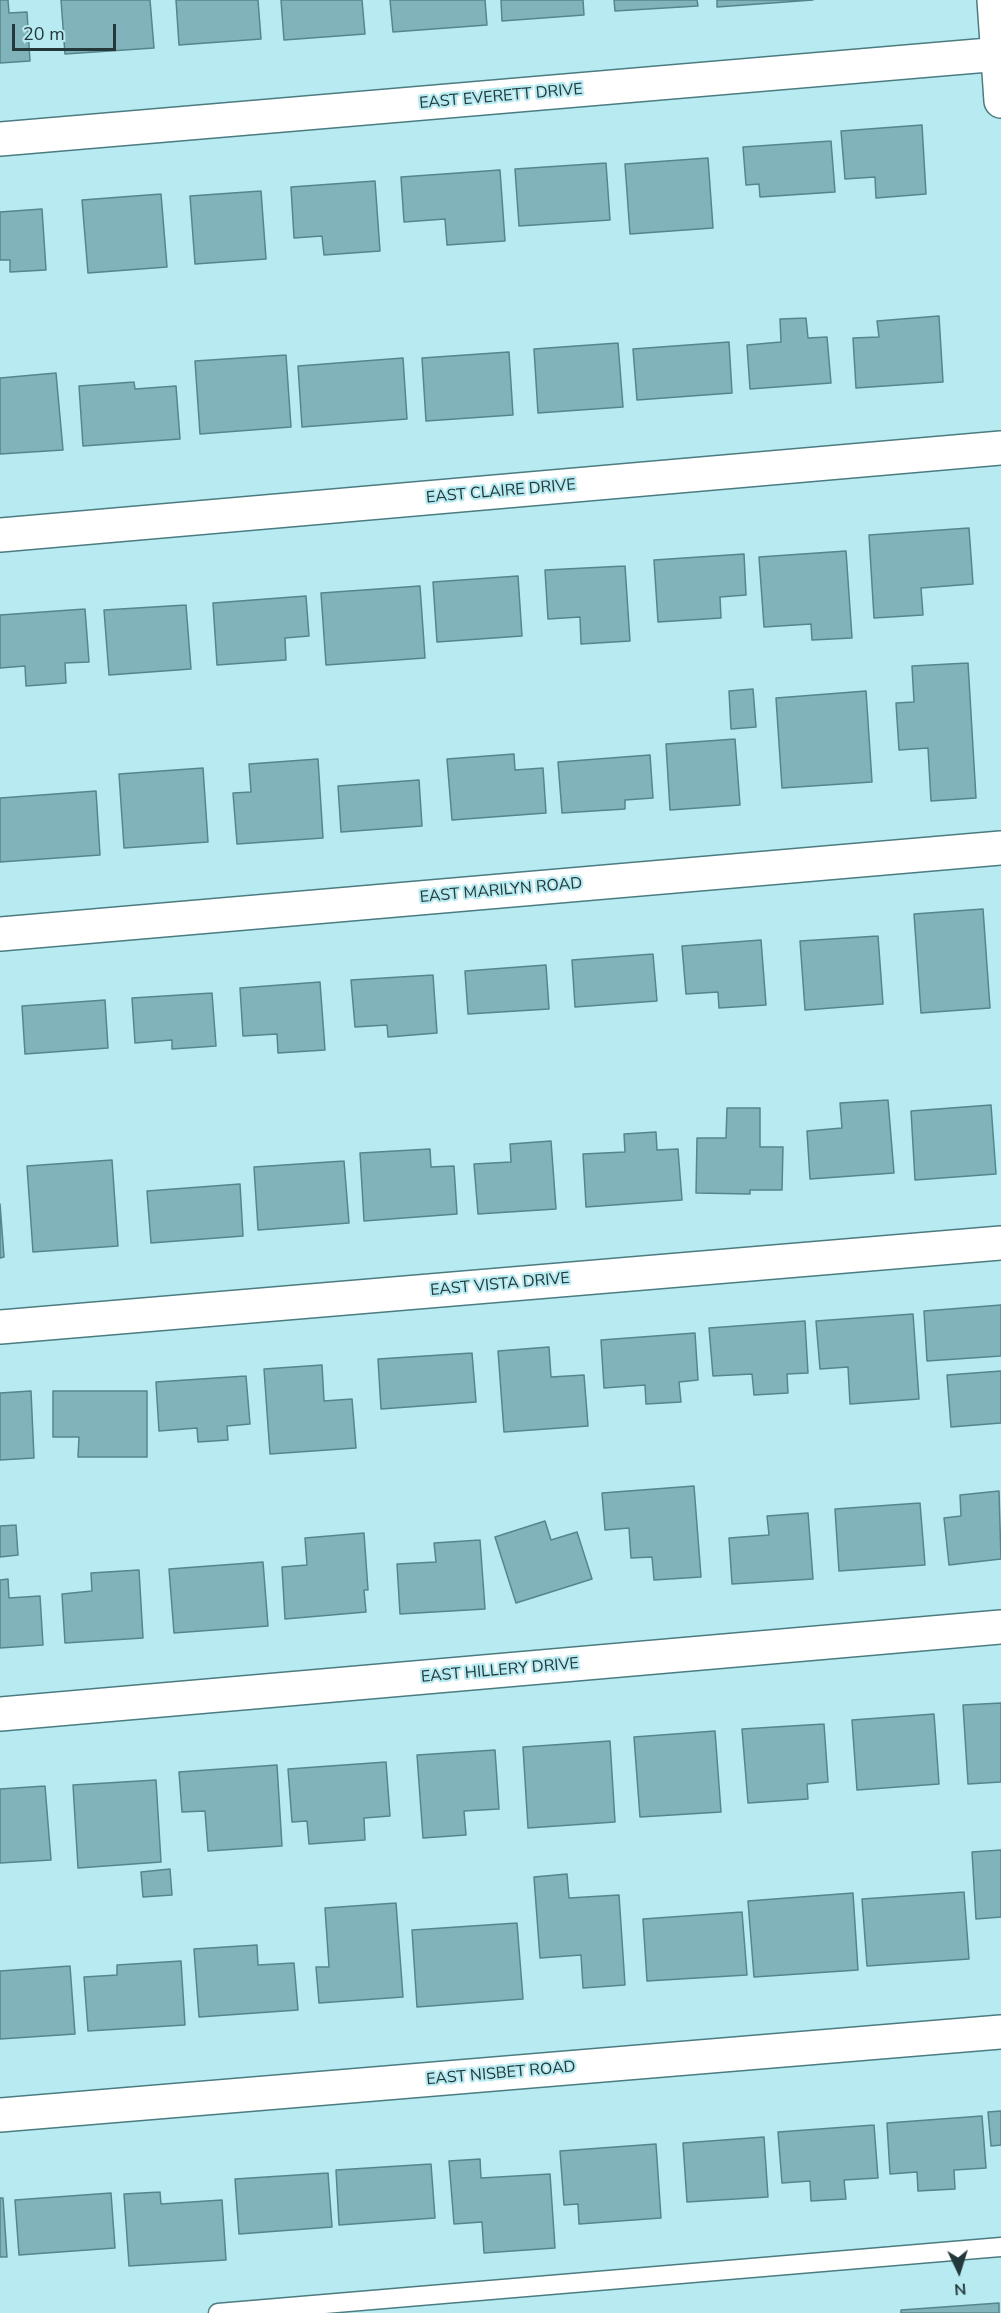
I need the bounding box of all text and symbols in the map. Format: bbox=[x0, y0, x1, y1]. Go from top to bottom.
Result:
scale bar bbox=[15, 12, 118, 50]
text: 20 m bbox=[23, 22, 65, 46]
street label: EAST EVERETT DRIVE bbox=[418, 80, 584, 114]
street label: EAST CLAIRE DRIVE bbox=[425, 476, 577, 508]
street label: EAST MARILYN ROAD bbox=[419, 874, 583, 908]
street label: EAST VISTA DRIVE bbox=[429, 1269, 571, 1301]
street label: EAST HILLERY DRIVE bbox=[420, 1655, 580, 1687]
street label: EAST NISBET ROAD bbox=[426, 2058, 576, 2090]
north arrow bbox=[929, 2241, 989, 2301]
text: N bbox=[954, 2278, 967, 2300]

